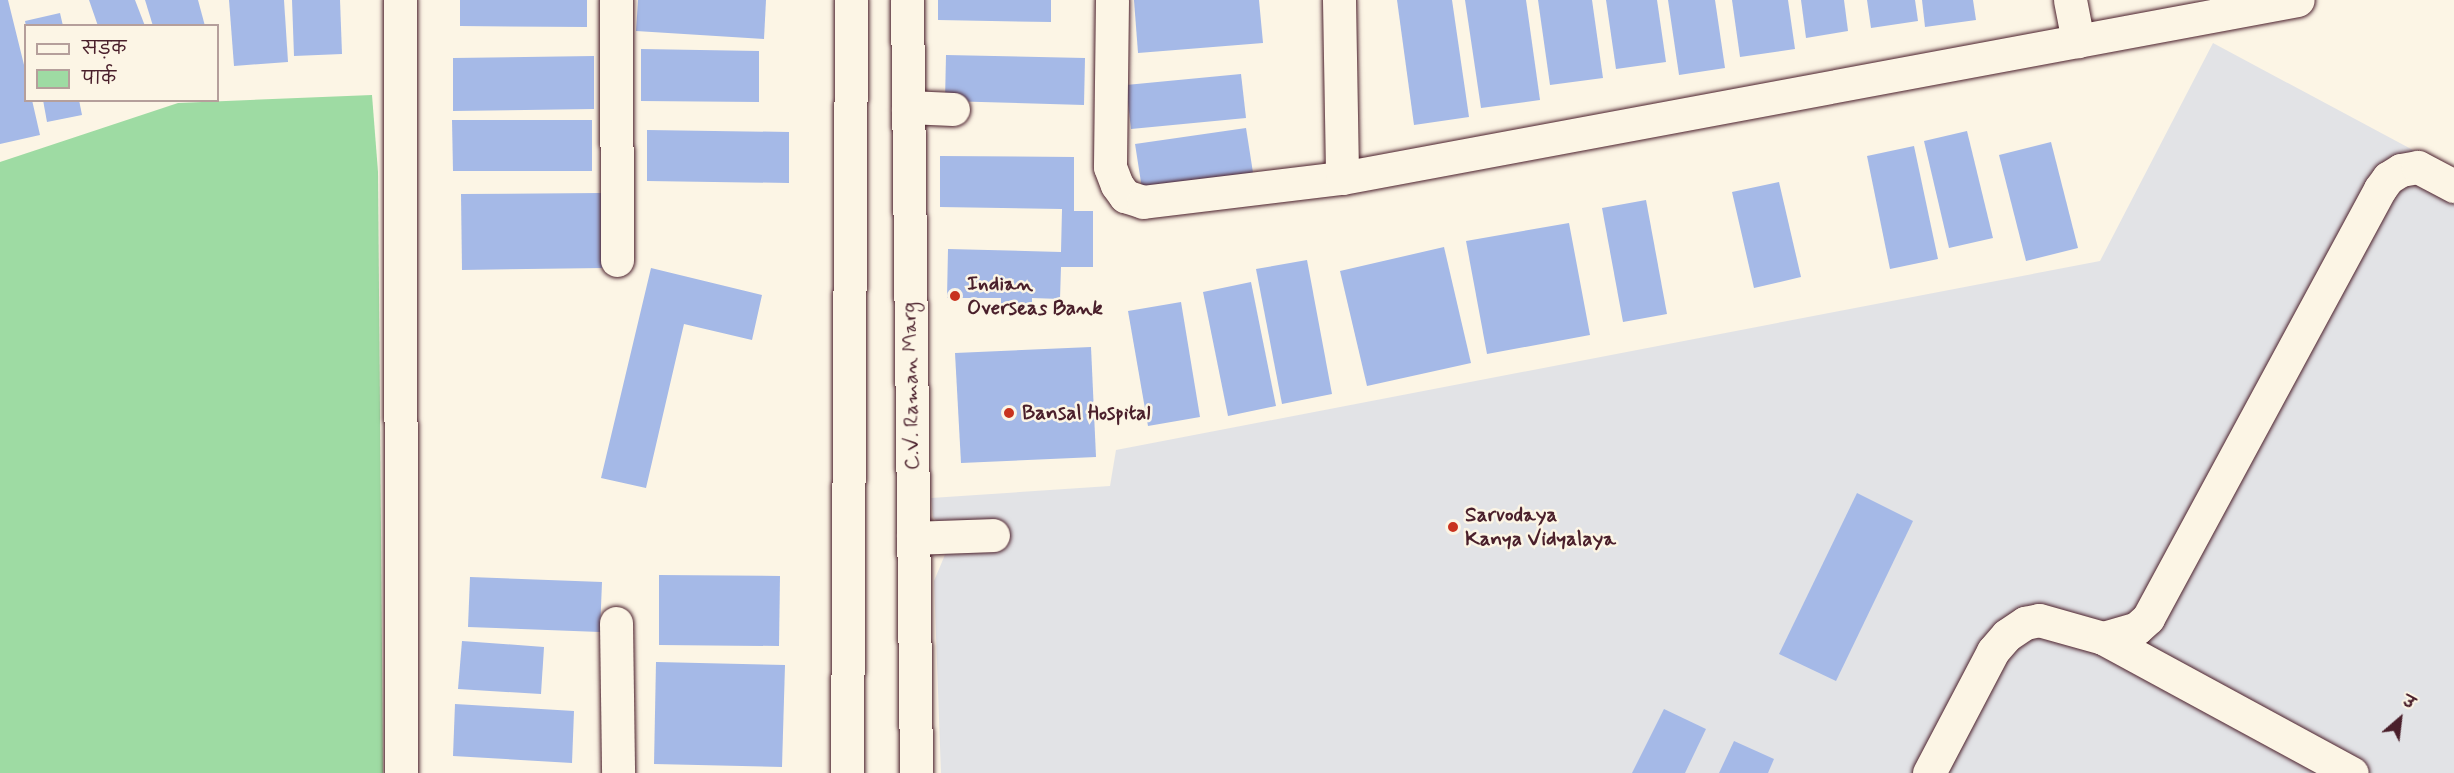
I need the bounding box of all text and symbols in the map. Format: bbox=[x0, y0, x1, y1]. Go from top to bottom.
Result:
legend bbox=[24, 24, 219, 102]
text: सड़क bbox=[82, 37, 126, 61]
text: पार्क bbox=[82, 67, 116, 91]
place label: Indian Overseas Bank bbox=[967, 271, 1099, 321]
marker: Indian Overseas Bank bbox=[948, 289, 962, 303]
street label: C.V. Raman Marg bbox=[897, 302, 925, 470]
place label: Bansal Hospital bbox=[1022, 400, 1162, 426]
marker: Bansal Hospital bbox=[1000, 404, 1018, 422]
place label: Sarvodaya Kanya Vidyalaya bbox=[1465, 502, 1616, 552]
marker: Sarvodaya Kanya Vidyalaya bbox=[1446, 520, 1460, 534]
north arrow bbox=[2370, 689, 2430, 749]
text: उ bbox=[2399, 691, 2418, 714]

